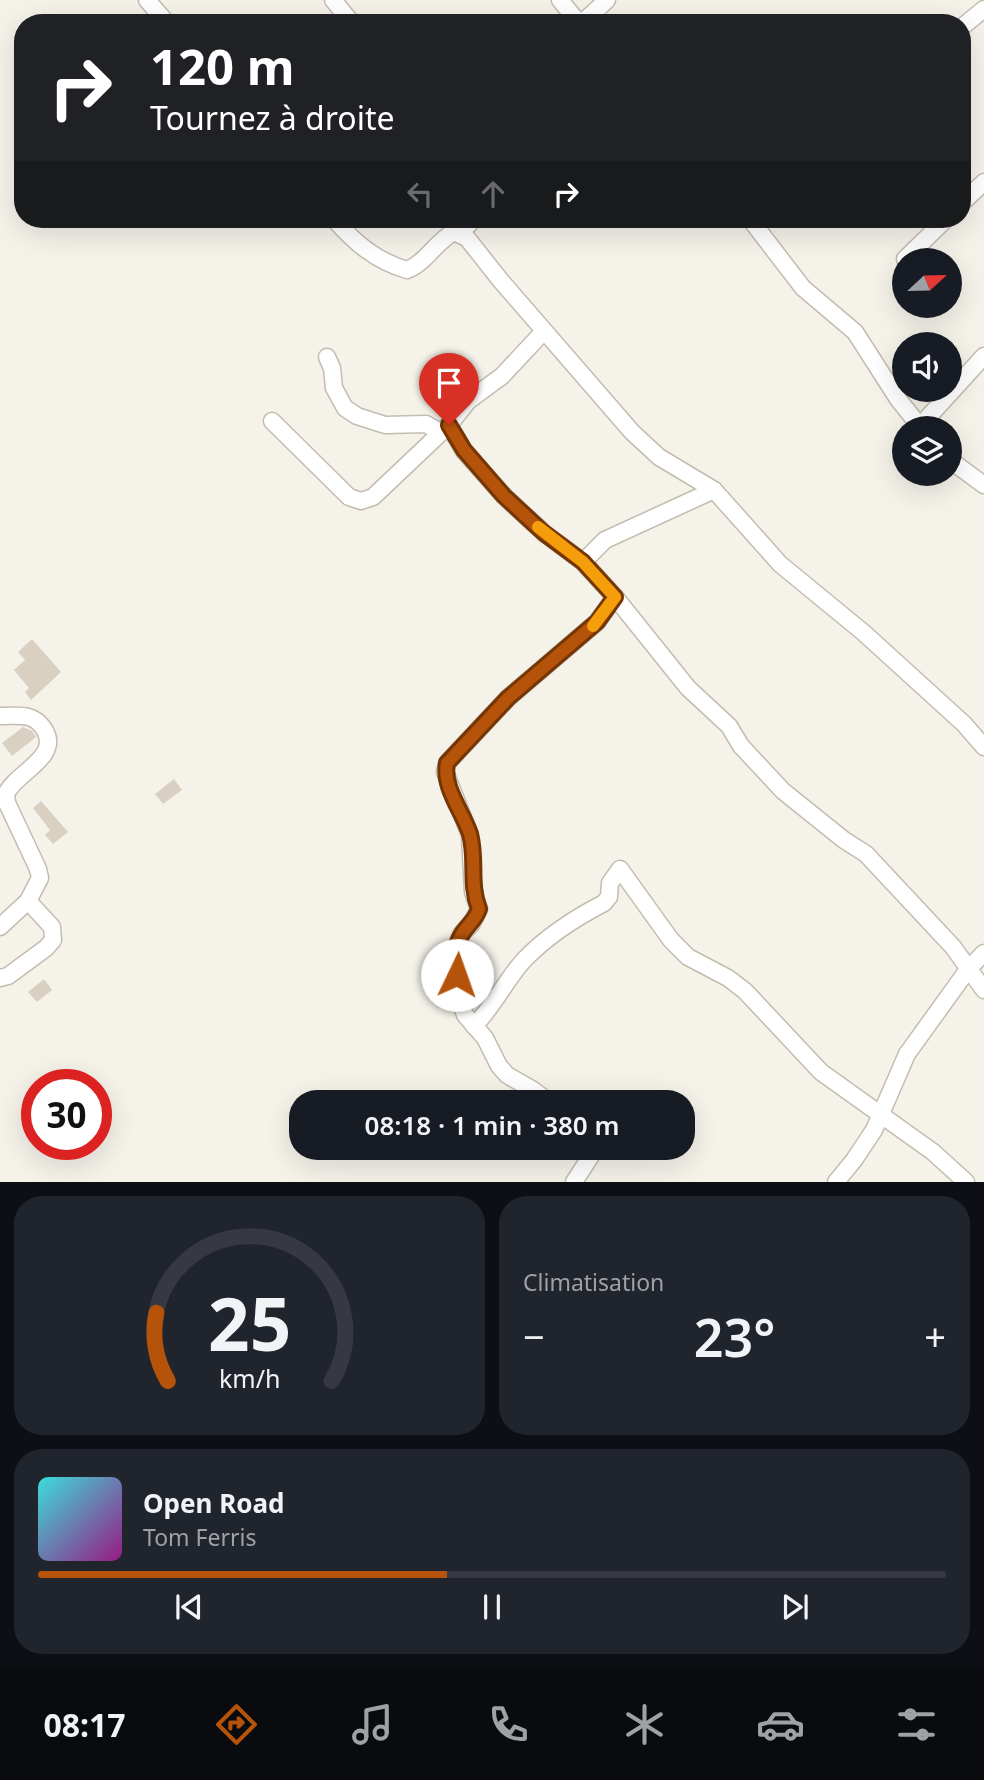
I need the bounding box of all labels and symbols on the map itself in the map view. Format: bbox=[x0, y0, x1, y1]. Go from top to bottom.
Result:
north arrow bbox=[892, 248, 962, 318]
pin bbox=[419, 353, 479, 425]
position arrow bbox=[420, 938, 494, 1012]
speed limit sign: 30 bbox=[21, 1069, 112, 1160]

